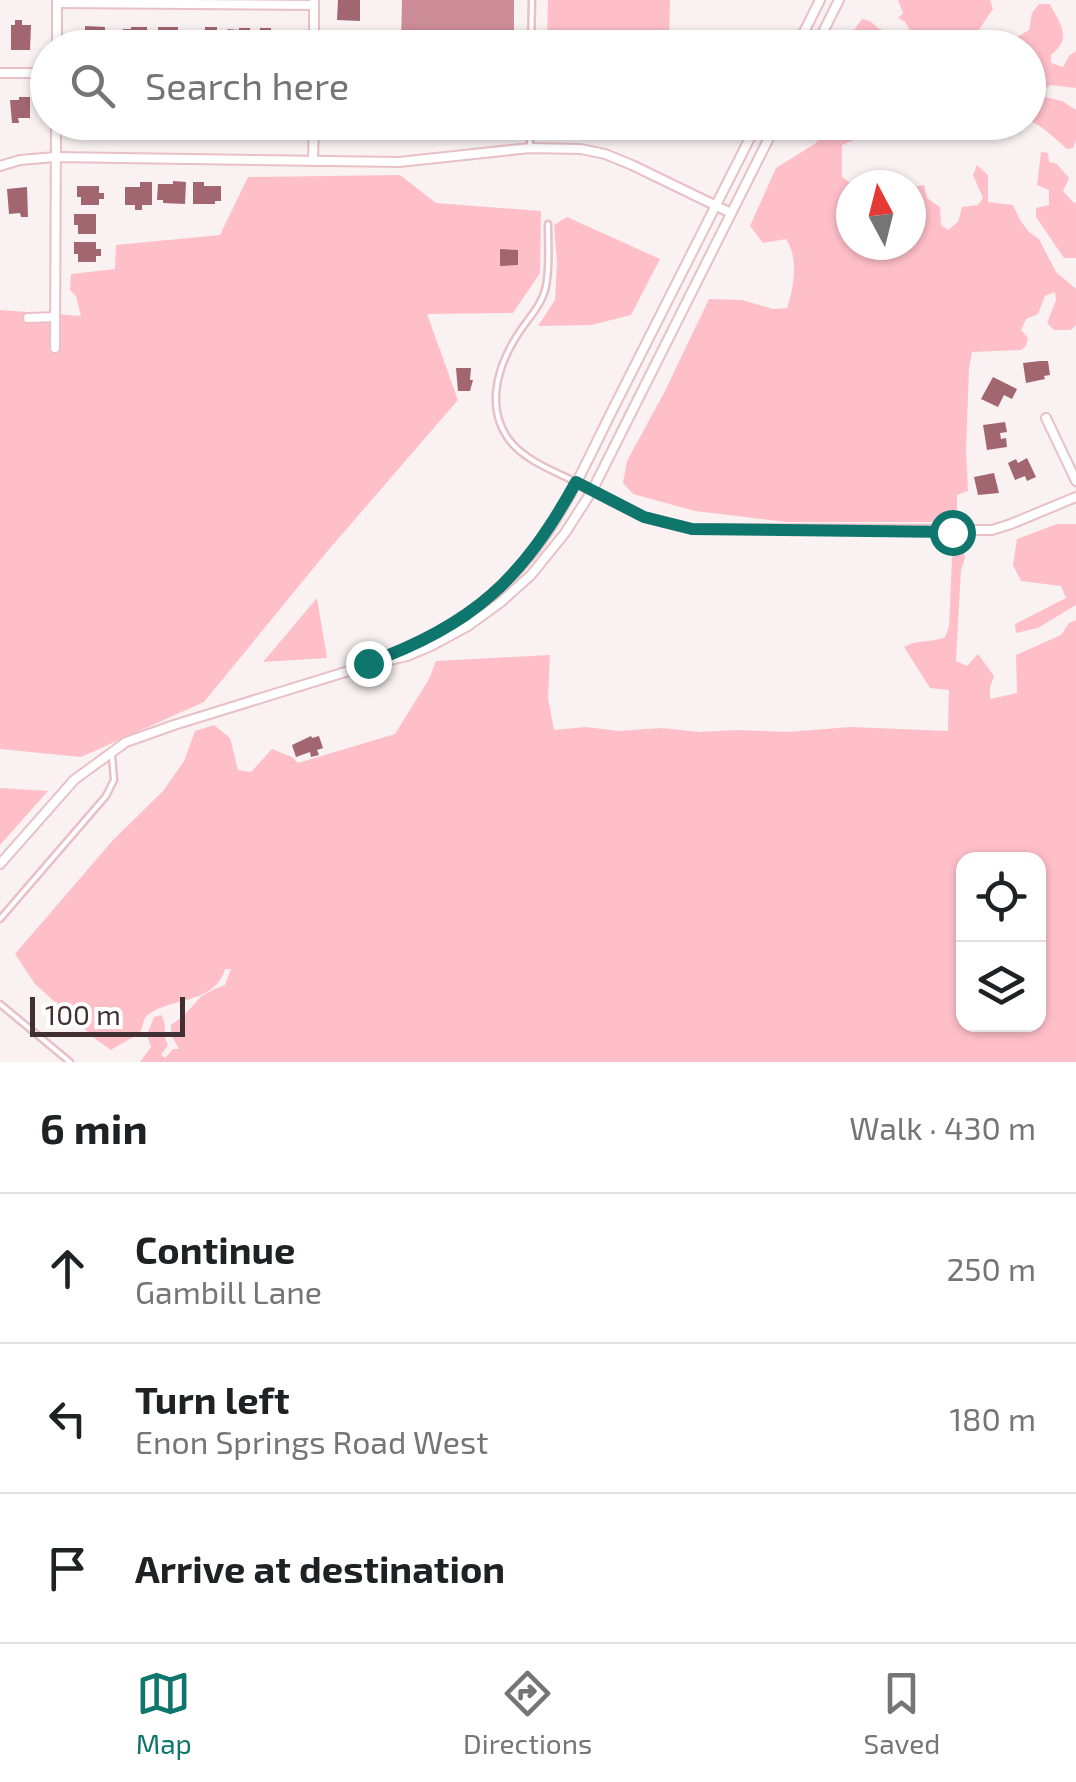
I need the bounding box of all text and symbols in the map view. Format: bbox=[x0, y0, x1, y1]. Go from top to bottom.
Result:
search box bbox=[30, 30, 1046, 140]
icon: search bbox=[65, 58, 120, 113]
text: Search here bbox=[145, 62, 349, 108]
north arrow bbox=[836, 170, 926, 260]
route start bbox=[930, 510, 976, 556]
route end bbox=[346, 641, 392, 687]
map controls bbox=[956, 852, 1046, 1032]
button: locate bbox=[956, 852, 1046, 942]
button: layers bbox=[956, 942, 1046, 1032]
scale bar bbox=[30, 992, 185, 1036]
text: 100 m bbox=[45, 997, 121, 1031]
text: 6 min bbox=[40, 1102, 148, 1152]
text: Walk · 430 m bbox=[849, 1108, 1036, 1146]
text: Continue bbox=[135, 1226, 295, 1272]
icon: ahead bbox=[40, 1241, 95, 1296]
text: 250 m bbox=[946, 1249, 1036, 1287]
text: Gambill Lane bbox=[135, 1272, 322, 1310]
text: Turn left bbox=[135, 1376, 290, 1422]
icon: left bbox=[40, 1391, 95, 1446]
text: 180 m bbox=[949, 1399, 1036, 1437]
text: Enon Springs Road West bbox=[135, 1422, 488, 1460]
icon: arrive bbox=[40, 1541, 95, 1596]
text: Arrive at destination bbox=[135, 1545, 505, 1591]
tab: Map bbox=[136, 1666, 192, 1760]
tab: Directions bbox=[463, 1666, 592, 1760]
tab: Saved bbox=[864, 1666, 940, 1760]

